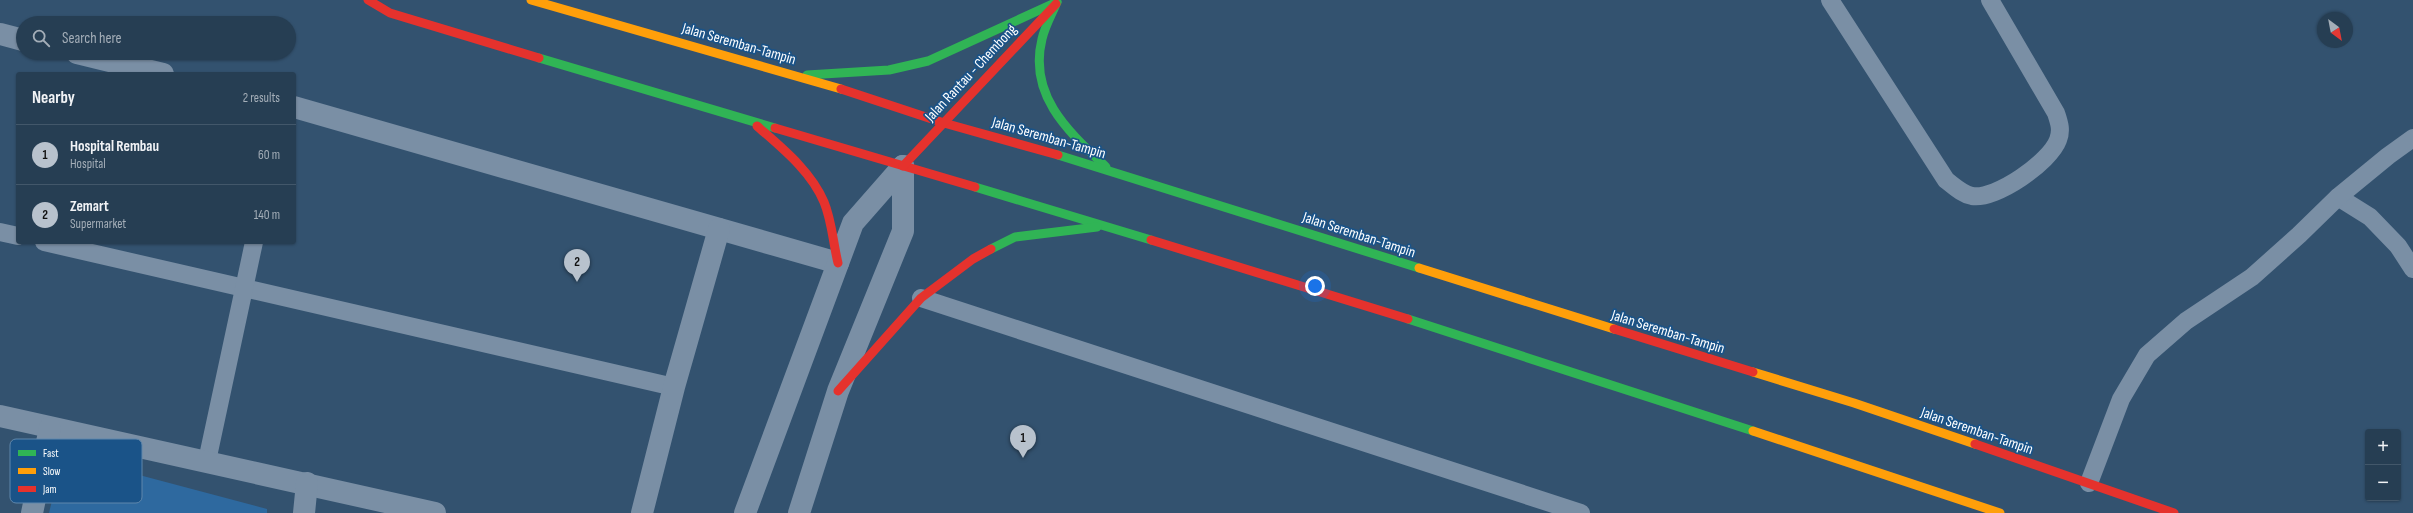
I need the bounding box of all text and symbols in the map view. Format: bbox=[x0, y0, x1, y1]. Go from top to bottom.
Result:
north arrow bbox=[2317, 12, 2353, 48]
search box bbox=[16, 16, 296, 60]
street label: Jalan Seremban-Tampin bbox=[679, 18, 798, 69]
street label: Jalan Rantau - Chembong bbox=[920, 20, 1021, 126]
icon: search bbox=[30, 27, 52, 49]
text: Search here bbox=[62, 29, 122, 48]
text: Nearby bbox=[32, 88, 75, 108]
text: 2 results bbox=[243, 90, 280, 106]
street label: Jalan Seremban-Tampin bbox=[989, 112, 1108, 163]
text: Hospital Rembau bbox=[70, 137, 159, 156]
text: 1 bbox=[42, 147, 48, 163]
text: 60 m bbox=[258, 147, 280, 163]
text: Hospital bbox=[70, 156, 106, 172]
text: Zemart bbox=[70, 197, 109, 216]
text: 2 bbox=[42, 207, 48, 223]
text: 140 m bbox=[254, 207, 280, 223]
street label: Jalan Seremban-Tampin bbox=[1299, 207, 1418, 262]
text: Supermarket bbox=[70, 216, 126, 232]
pin: 2 bbox=[564, 249, 590, 282]
your location bbox=[1305, 276, 1325, 296]
street label: Jalan Seremban-Tampin bbox=[1608, 305, 1727, 358]
street label: Jalan Seremban-Tampin bbox=[1917, 403, 2036, 459]
pin: 1 bbox=[1010, 425, 1036, 458]
map controls bbox=[2365, 429, 2401, 501]
button: + bbox=[2365, 429, 2401, 465]
legend bbox=[10, 439, 142, 503]
text: Fast bbox=[43, 447, 59, 460]
text: Slow bbox=[43, 465, 60, 478]
button: − bbox=[2365, 465, 2401, 501]
text: Jam bbox=[42, 483, 57, 496]

